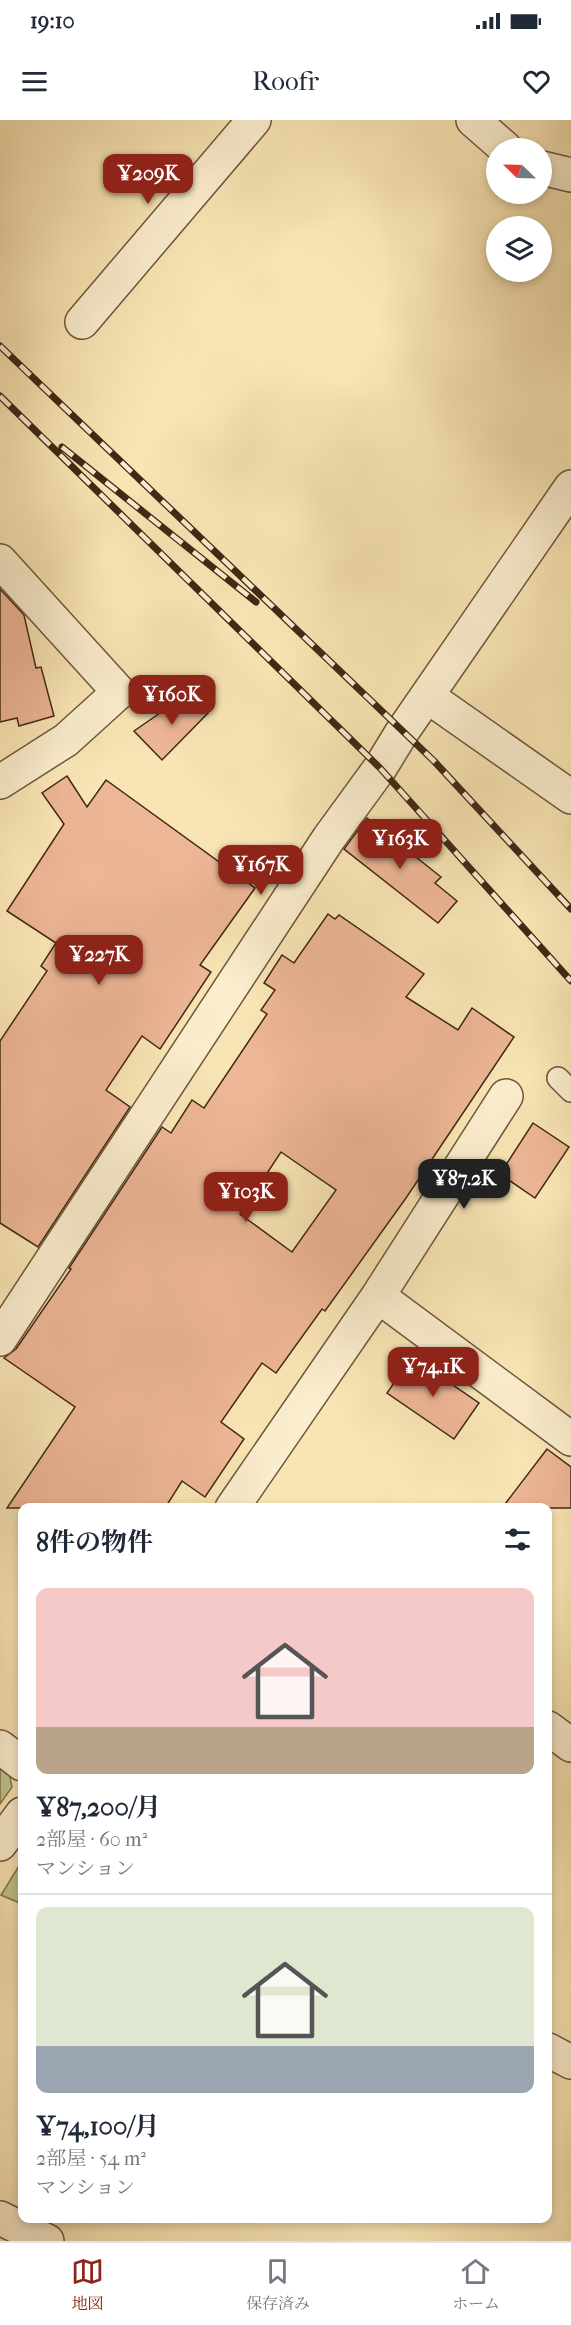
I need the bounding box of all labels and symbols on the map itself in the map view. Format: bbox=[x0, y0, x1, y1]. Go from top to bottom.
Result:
north arrow bbox=[486, 138, 552, 204]
pin: ¥209K bbox=[106, 154, 190, 205]
pin: ¥160K bbox=[130, 675, 214, 726]
pin: ¥163K bbox=[358, 819, 442, 870]
pin: ¥167K bbox=[219, 845, 303, 896]
pin: ¥227K bbox=[57, 935, 141, 986]
pin: ¥87.2K bbox=[415, 1159, 513, 1210]
pin: ¥103K bbox=[204, 1172, 288, 1223]
pin: ¥74.1K bbox=[384, 1347, 482, 1398]

